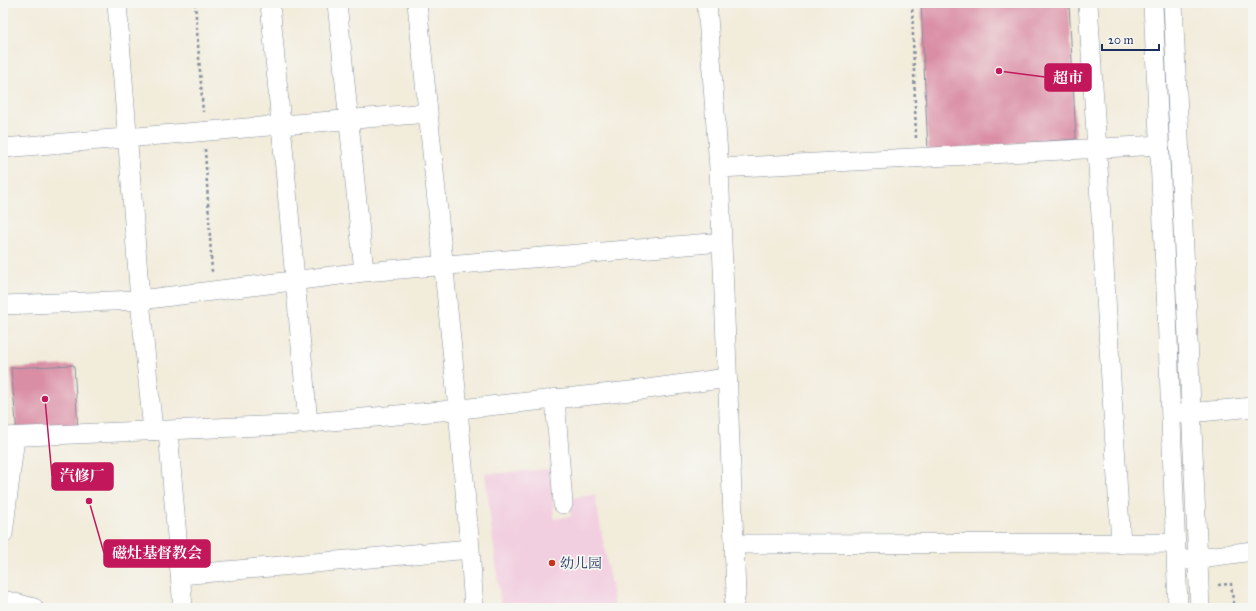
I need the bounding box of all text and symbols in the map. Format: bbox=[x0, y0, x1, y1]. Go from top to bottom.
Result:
scale bar bbox=[1102, 26, 1159, 52]
text: 20 m bbox=[1108, 33, 1134, 47]
callout: 超市 bbox=[1045, 64, 1091, 91]
text: 超市 bbox=[1053, 69, 1083, 87]
callout: 汽修厂 bbox=[52, 463, 113, 490]
text: 汽修厂 bbox=[59, 467, 105, 485]
callout: 磁灶基督教会 bbox=[104, 540, 210, 567]
text: 磁灶基督教会 bbox=[112, 544, 202, 562]
place label: 幼儿园 bbox=[560, 555, 602, 572]
marker: 幼儿园 bbox=[547, 558, 557, 568]

